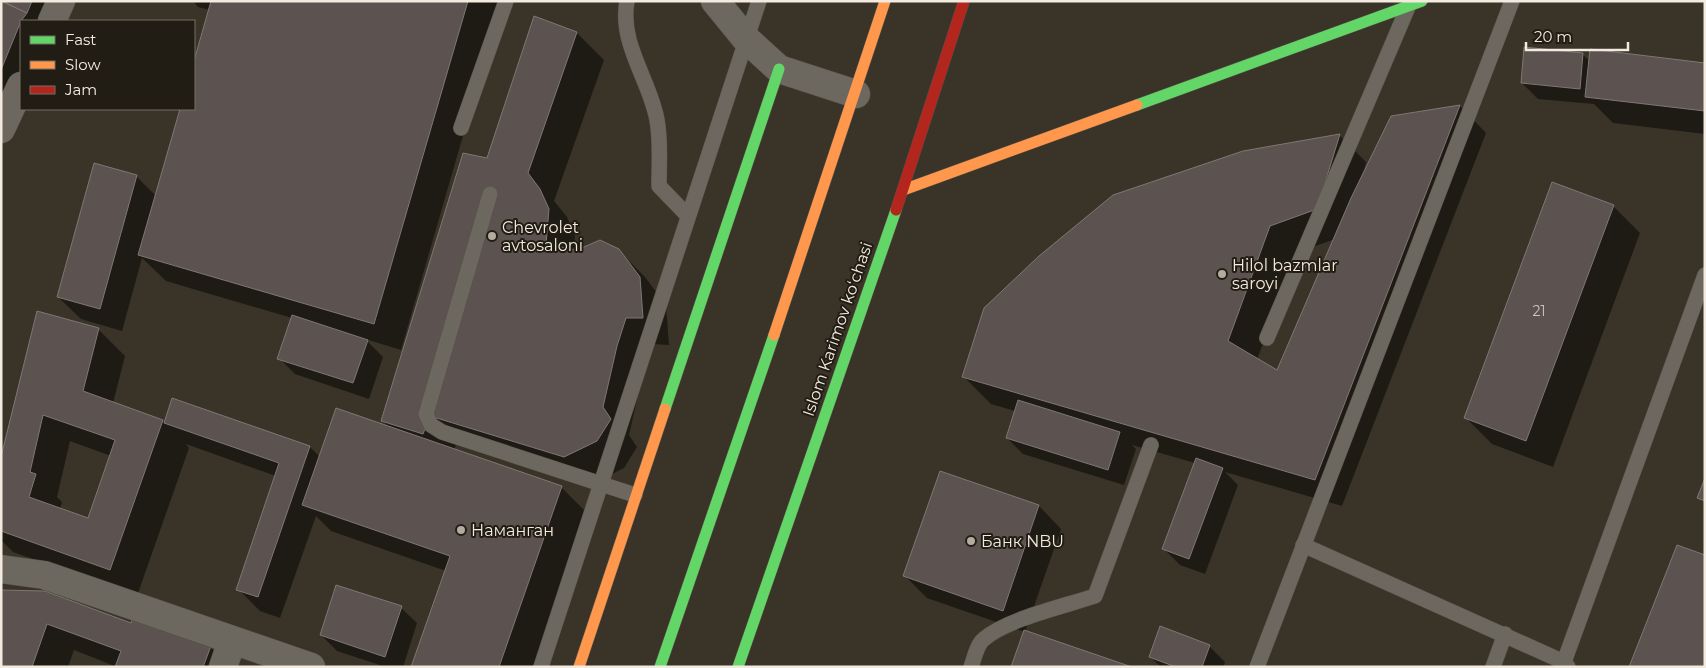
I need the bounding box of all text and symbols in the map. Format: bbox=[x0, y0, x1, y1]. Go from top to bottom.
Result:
legend bbox=[20, 20, 195, 110]
scale bar bbox=[1526, 20, 1628, 52]
text: 20 m bbox=[1534, 27, 1572, 46]
text: Fast bbox=[65, 30, 96, 49]
text: Slow bbox=[65, 55, 101, 74]
text: Jam bbox=[64, 80, 97, 99]
place label: Chevrolet avtosaloni bbox=[502, 218, 583, 255]
marker: Chevrolet avtosaloni bbox=[486, 230, 498, 242]
street label: Islom Karimov koʻchasi bbox=[799, 240, 876, 419]
place label: Hilol bazmlar saroyi bbox=[1232, 256, 1338, 293]
marker: Hilol bazmlar saroyi bbox=[1216, 268, 1228, 280]
house number: 21 bbox=[1532, 302, 1546, 320]
place label: Наманган bbox=[471, 521, 554, 540]
marker: Наманган bbox=[455, 524, 467, 536]
place label: Банк NBU bbox=[981, 532, 1064, 551]
marker: Банк NBU bbox=[965, 535, 977, 547]

